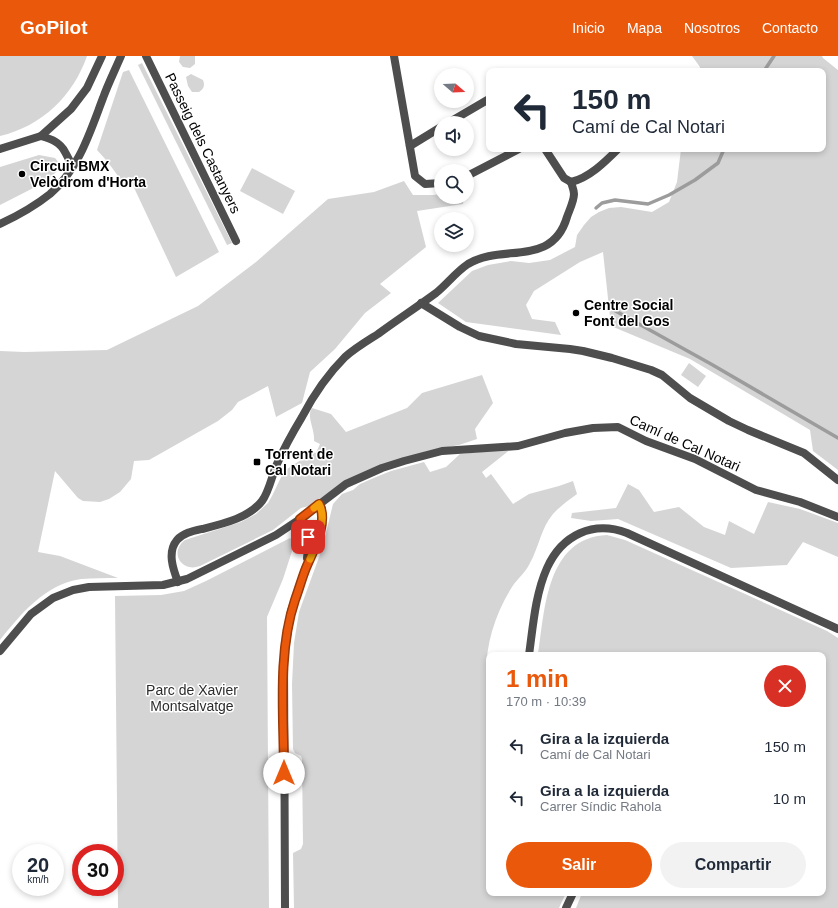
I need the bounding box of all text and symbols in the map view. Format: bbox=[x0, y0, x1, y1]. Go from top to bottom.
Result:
text: GoPilot bbox=[20, 17, 88, 38]
text: Inicio bbox=[572, 20, 605, 36]
text: Mapa bbox=[627, 20, 662, 36]
text: Nosotros bbox=[684, 20, 740, 36]
text: Contacto bbox=[762, 20, 818, 36]
north arrow bbox=[434, 68, 474, 108]
map controls bbox=[434, 68, 474, 252]
street label: Passeig dels Castanyers bbox=[162, 70, 244, 216]
icon: left bbox=[506, 84, 558, 136]
text: 150 m bbox=[572, 84, 651, 115]
button: sound bbox=[434, 116, 474, 156]
text: Camí de Cal Notari bbox=[572, 117, 725, 137]
place label: Circuit BMX Velòdrom d'Horta bbox=[30, 158, 146, 190]
button: search bbox=[434, 164, 474, 204]
marker: Circuit BMX Velòdrom d'Horta bbox=[17, 169, 27, 179]
button: layers bbox=[434, 212, 474, 252]
place label: Centre Social Font del Gos bbox=[584, 297, 673, 329]
marker: Centre Social Font del Gos bbox=[571, 308, 581, 318]
street label: Camí de Cal Notari bbox=[627, 411, 743, 475]
place label: Torrent de Cal Notari bbox=[265, 446, 333, 478]
marker: Torrent de Cal Notari bbox=[252, 457, 262, 467]
pin bbox=[291, 520, 325, 554]
icon: arrive bbox=[297, 526, 319, 548]
text: 1 min bbox=[506, 665, 569, 692]
button: close bbox=[764, 665, 806, 707]
park label: Parc de Xavier Montsalvatge bbox=[146, 682, 238, 714]
text: 170 m · 10:39 bbox=[506, 694, 586, 709]
text: Gira a la izquierda bbox=[540, 730, 669, 747]
icon: left bbox=[506, 735, 528, 757]
text: 150 m bbox=[764, 738, 806, 755]
text: Camí de Cal Notari bbox=[540, 747, 651, 762]
position arrow bbox=[263, 752, 305, 794]
text: Gira a la izquierda bbox=[540, 782, 669, 799]
icon: left bbox=[506, 787, 528, 809]
text: 10 m bbox=[773, 790, 806, 807]
text: Carrer Síndic Rahola bbox=[540, 799, 661, 814]
button: Salir bbox=[506, 842, 652, 888]
button: Compartir bbox=[660, 842, 806, 888]
speed limit sign: 30 bbox=[72, 844, 124, 896]
text: 20 bbox=[27, 854, 49, 876]
text: km/h bbox=[27, 874, 49, 885]

